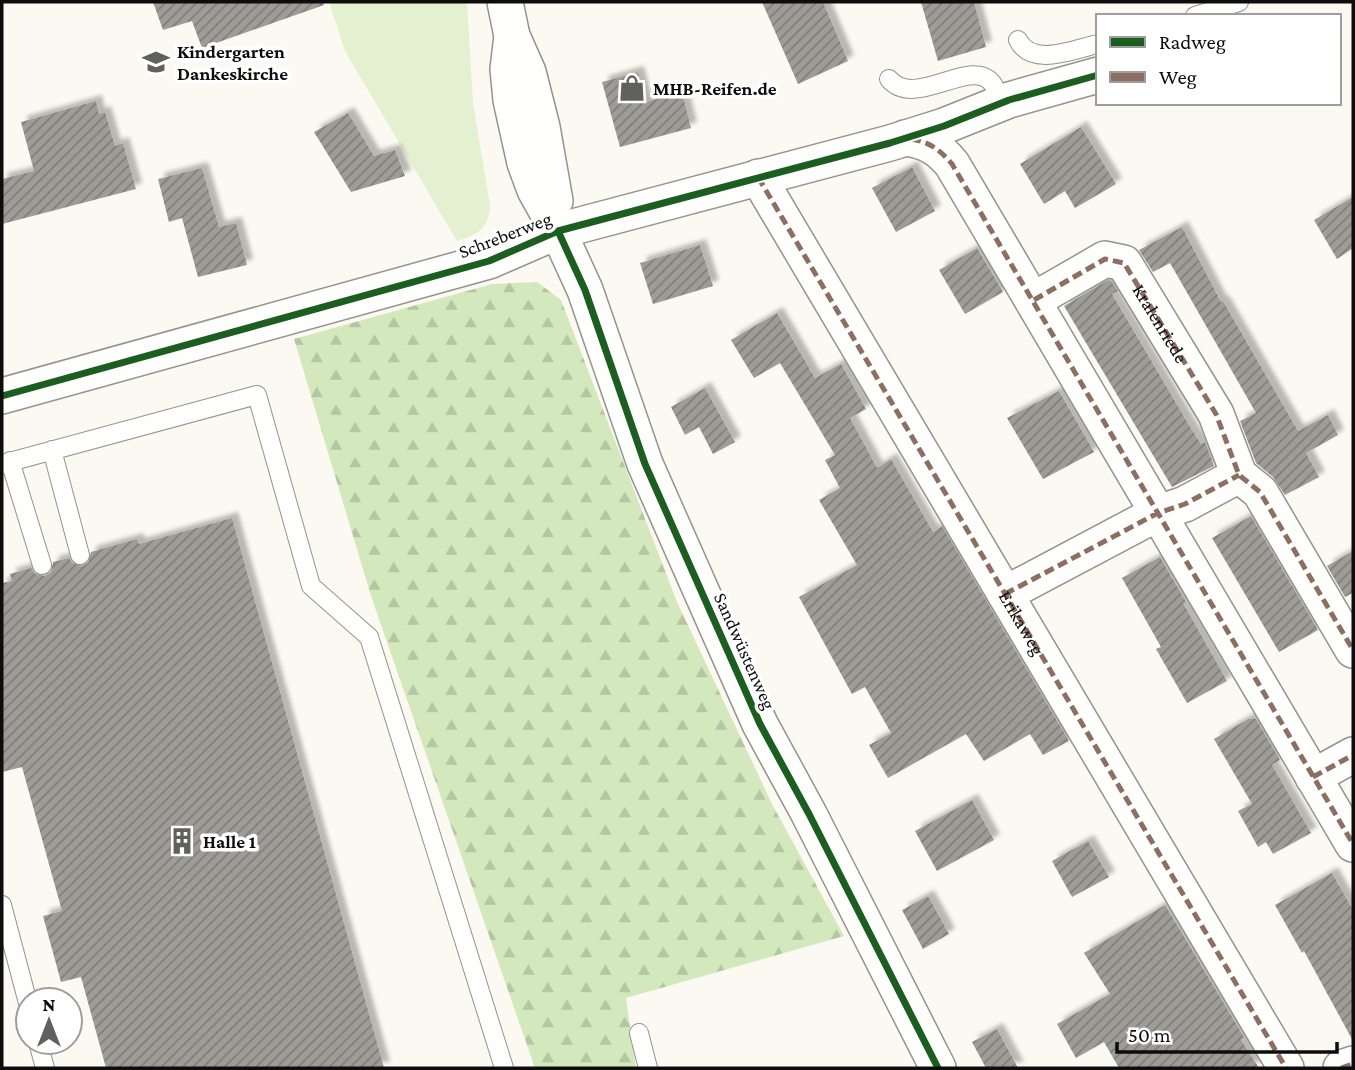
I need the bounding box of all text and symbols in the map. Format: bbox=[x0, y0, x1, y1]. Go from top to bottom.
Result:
legend bbox=[1096, 14, 1341, 105]
text: Radweg bbox=[1159, 30, 1226, 54]
place label: Kindergarten Dankeskirche bbox=[177, 41, 288, 84]
school or university icon: Kindergarten Dankeskirche bbox=[141, 47, 171, 77]
text: Weg bbox=[1159, 65, 1197, 89]
shop icon: MHB-Reifen.de bbox=[617, 73, 647, 103]
place label: MHB-Reifen.de bbox=[653, 78, 777, 99]
street label: Schreberweg bbox=[456, 208, 554, 262]
street label: Kralenriede bbox=[1129, 280, 1193, 366]
street label: Erikaweg bbox=[995, 587, 1049, 659]
street label: Sandwüstenweg bbox=[710, 589, 780, 713]
building icon: Halle 1 bbox=[167, 826, 197, 856]
place label: Halle 1 bbox=[203, 831, 256, 852]
north arrow bbox=[14, 986, 84, 1056]
text: N bbox=[43, 994, 56, 1015]
scale bar bbox=[1117, 1010, 1338, 1054]
text: 50 m bbox=[1128, 1023, 1171, 1047]

